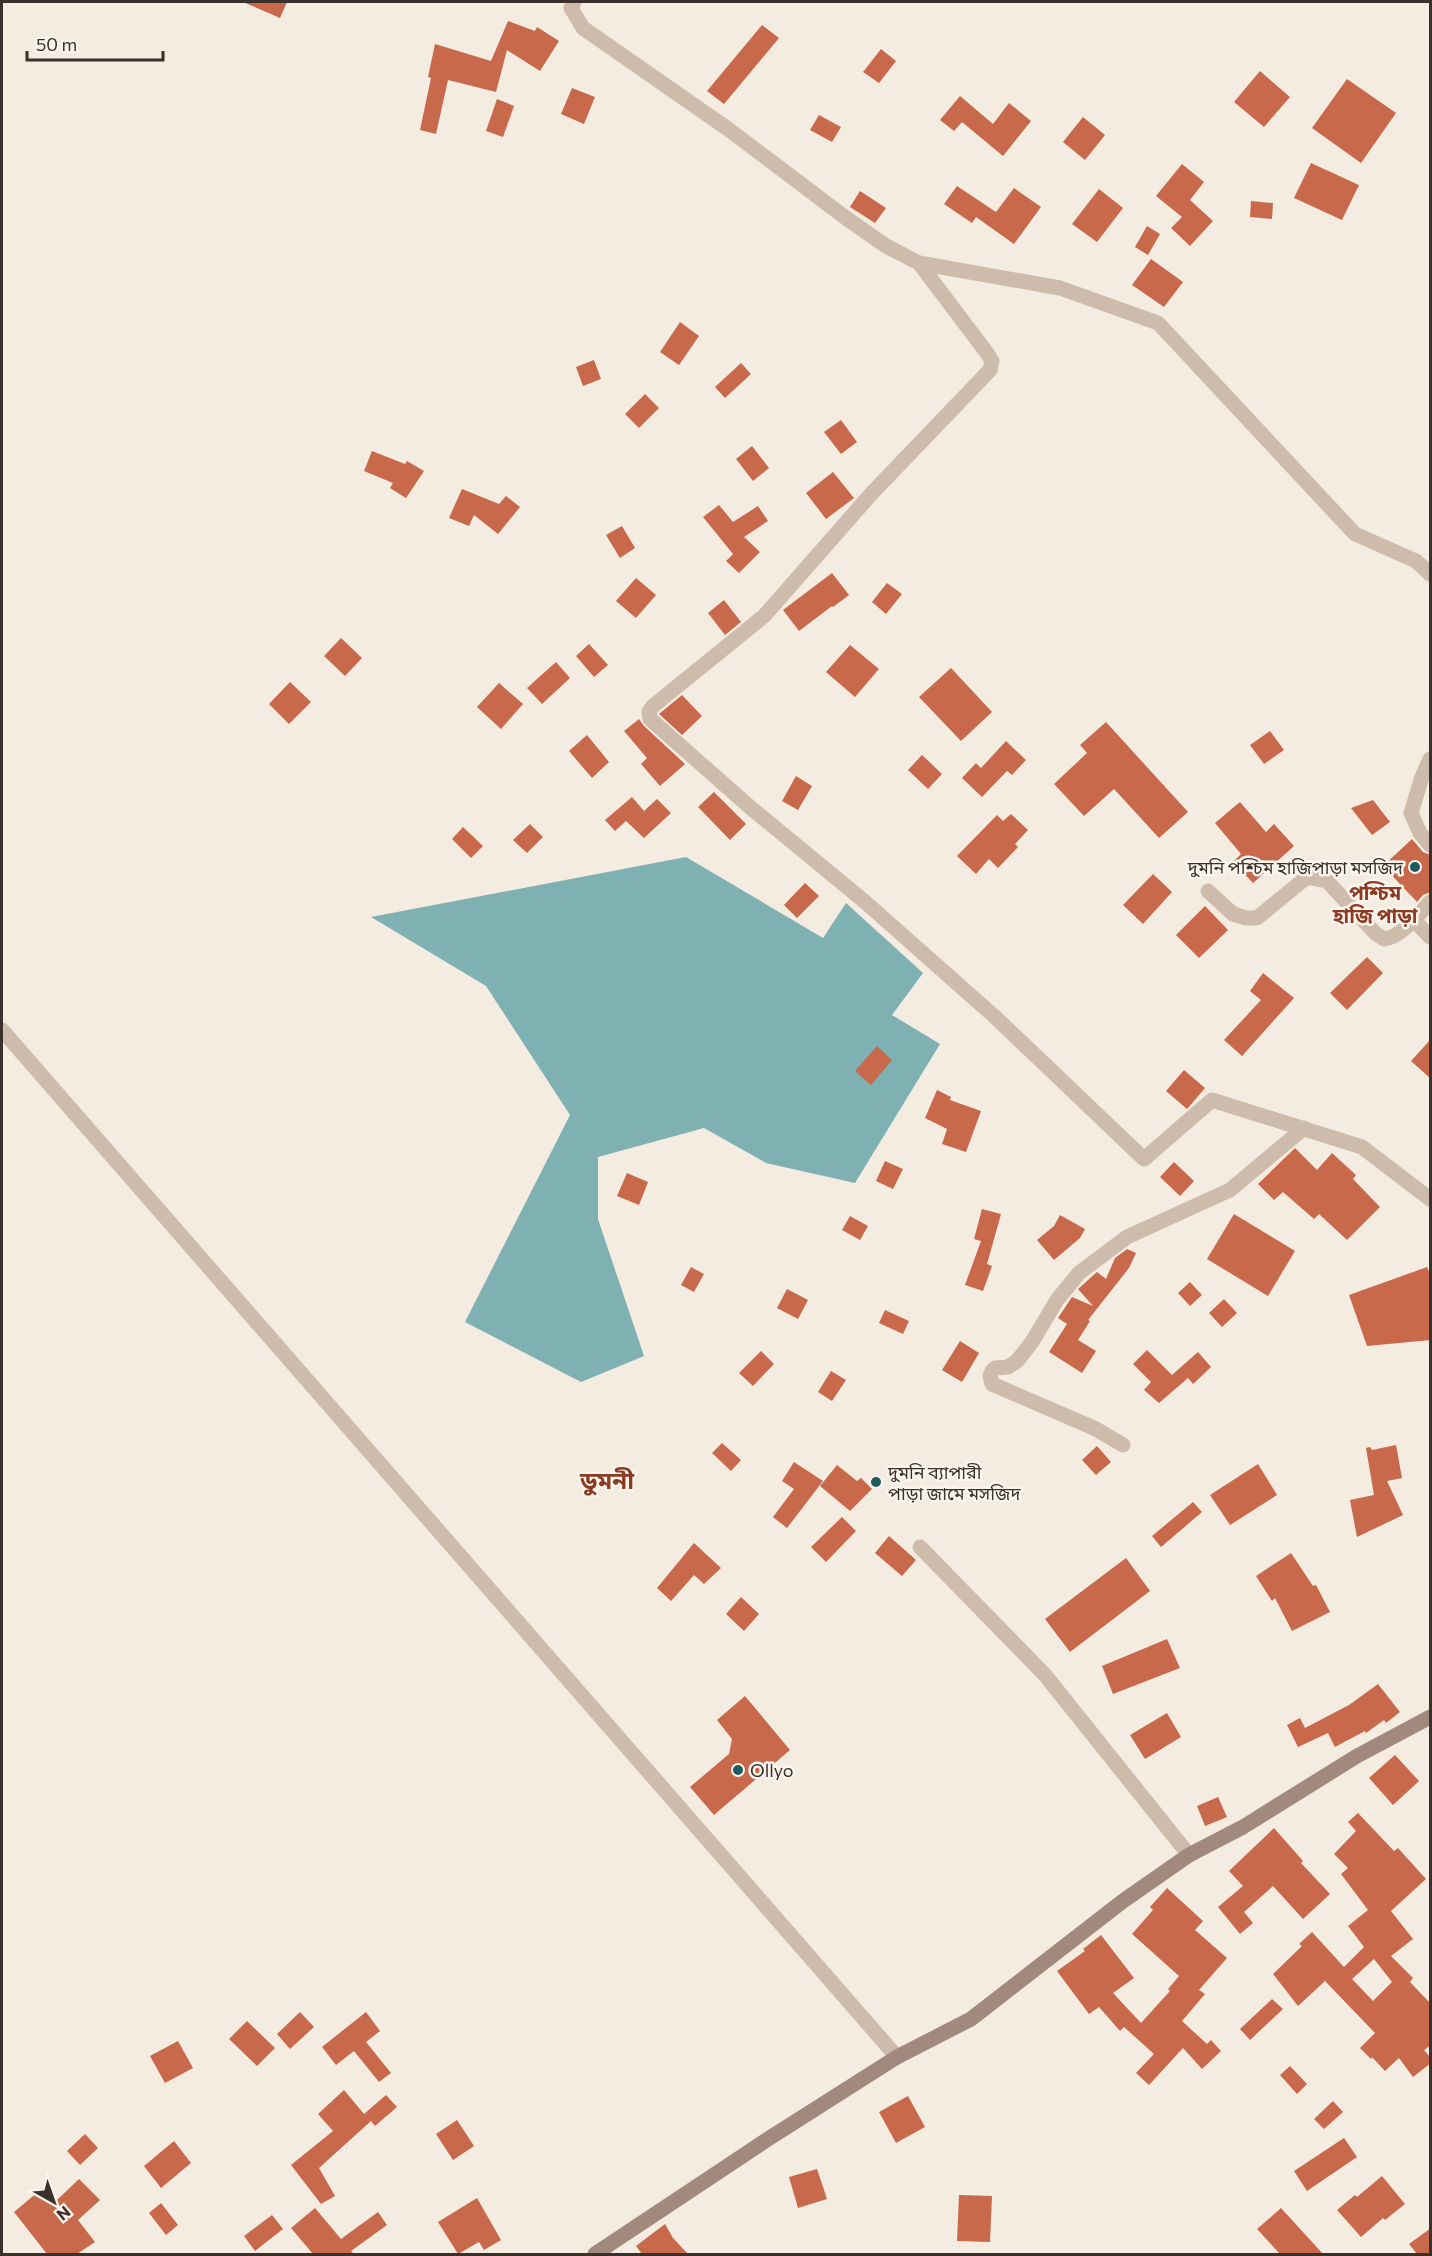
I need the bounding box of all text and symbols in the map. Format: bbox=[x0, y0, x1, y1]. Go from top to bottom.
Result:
scale bar bbox=[27, 24, 164, 62]
text: 50 m bbox=[36, 33, 77, 55]
place label: দুমনি পশ্চিম হাজিপাড়া মসজিদ bbox=[1187, 856, 1404, 878]
marker: দুমনি পশ্চিম হাজিপাড়া মসজিদ bbox=[1408, 860, 1422, 874]
district label: পশ্চিম হাজি পাড়া bbox=[1332, 880, 1418, 928]
place label: দুমনি ব্যাপারী পাড়া জামে মসজিদ bbox=[887, 1461, 1022, 1504]
district label: ডুমনী bbox=[579, 1465, 635, 1496]
marker: দুমনি ব্যাপারী পাড়া জামে মসজিদ bbox=[869, 1475, 883, 1489]
place label: Ollyo bbox=[750, 1759, 794, 1781]
marker: Ollyo bbox=[731, 1763, 745, 1777]
north arrow bbox=[24, 2172, 84, 2232]
text: N bbox=[53, 2203, 75, 2225]

